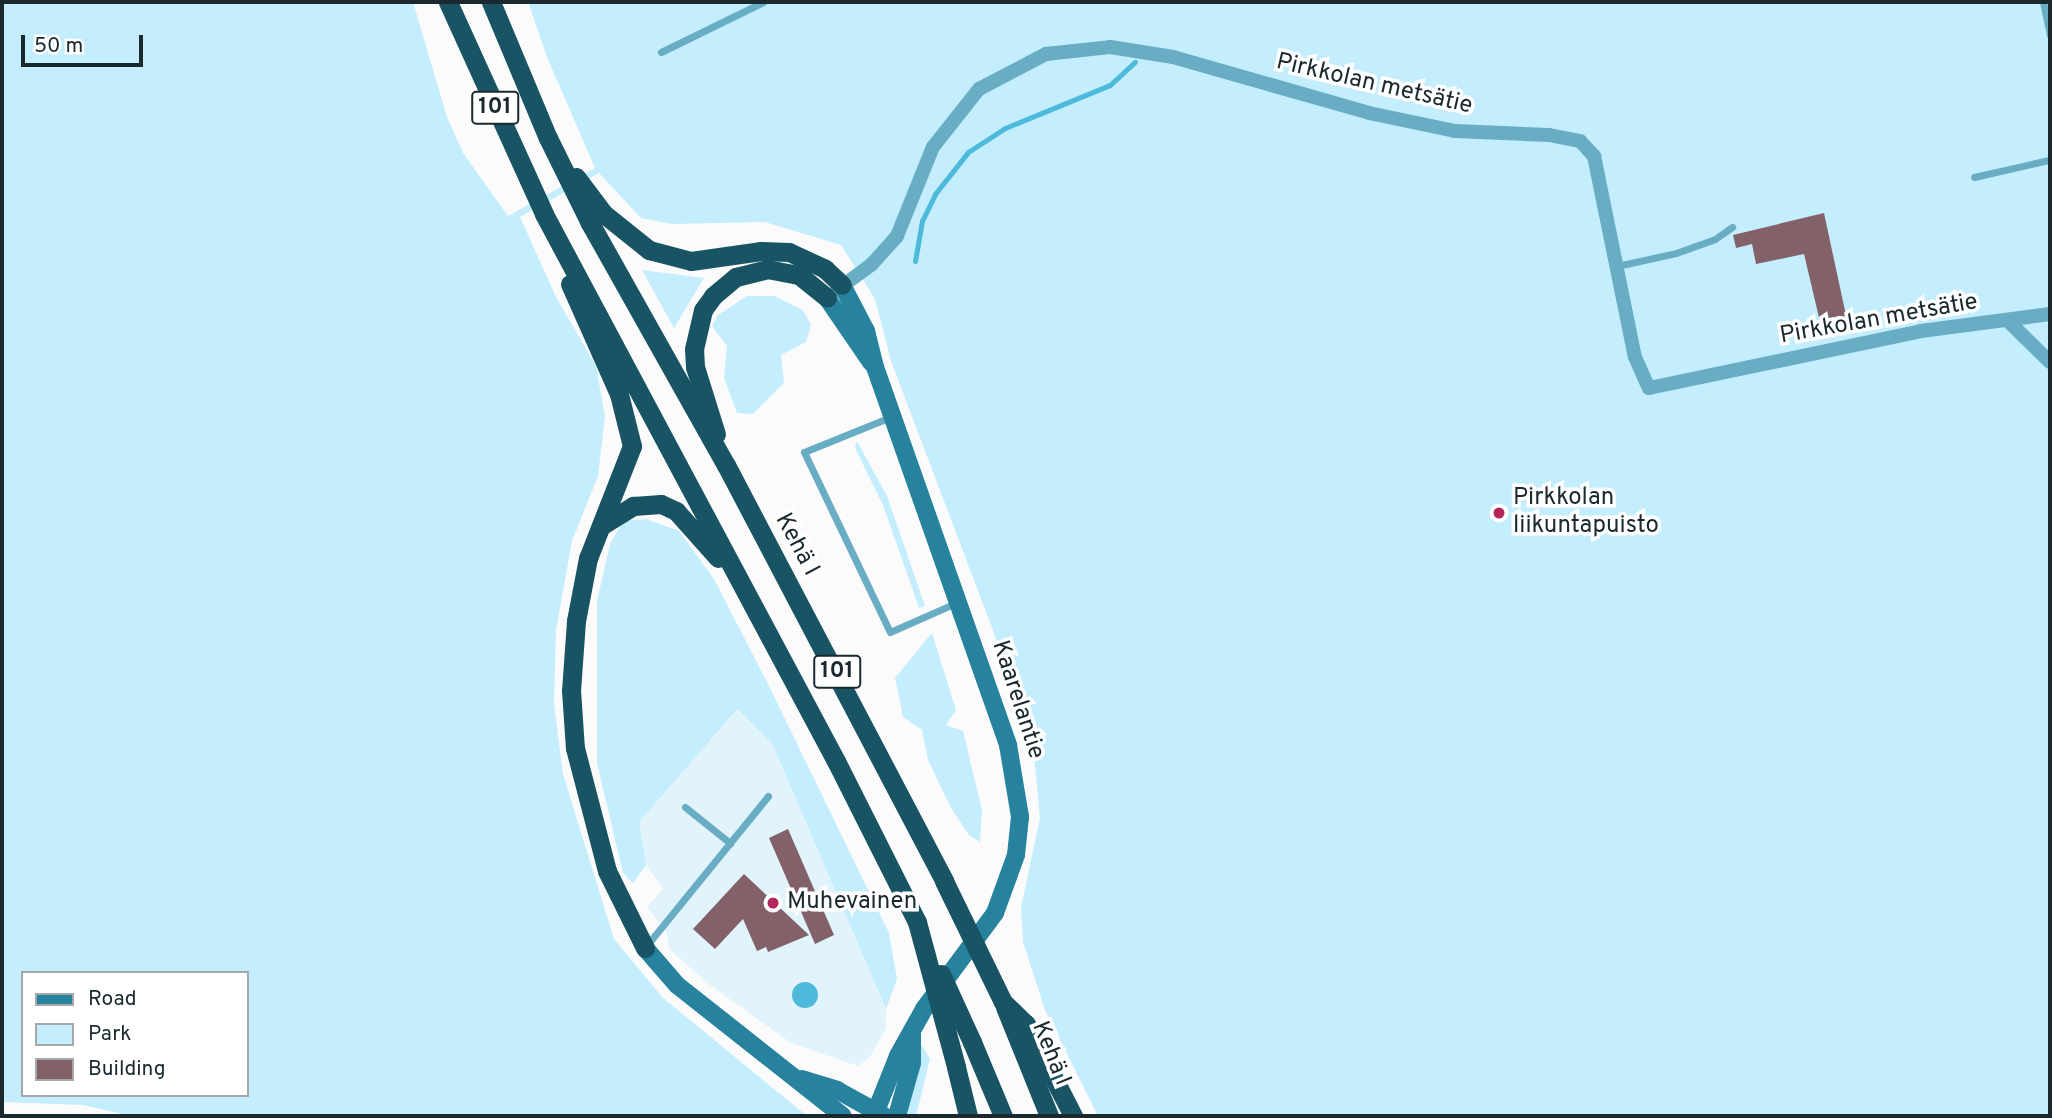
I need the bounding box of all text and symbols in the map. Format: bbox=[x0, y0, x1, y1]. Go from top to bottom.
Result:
scale bar bbox=[24, 21, 147, 65]
text: 50 m bbox=[34, 33, 83, 60]
street label: Pirkkolan metsätie bbox=[1273, 48, 1475, 122]
road number: 101 bbox=[470, 88, 520, 128]
street label: Pirkkolan metsätie bbox=[1778, 288, 1980, 352]
place label: Pirkkolan liikuntapuisto bbox=[1513, 485, 1659, 541]
marker: Pirkkolan liikuntapuisto bbox=[1491, 505, 1507, 521]
street label: Kehä I bbox=[768, 509, 824, 581]
street label: Kaarelantie bbox=[984, 637, 1050, 763]
road number: 101 bbox=[812, 652, 862, 692]
place label: Muhevainen bbox=[787, 889, 917, 917]
marker: Muhevainen bbox=[765, 895, 781, 911]
legend bbox=[21, 971, 248, 1097]
text: Road bbox=[88, 986, 137, 1013]
street label: Kehä I bbox=[1024, 1018, 1076, 1090]
text: Park bbox=[88, 1021, 131, 1048]
text: Building bbox=[88, 1056, 166, 1083]

